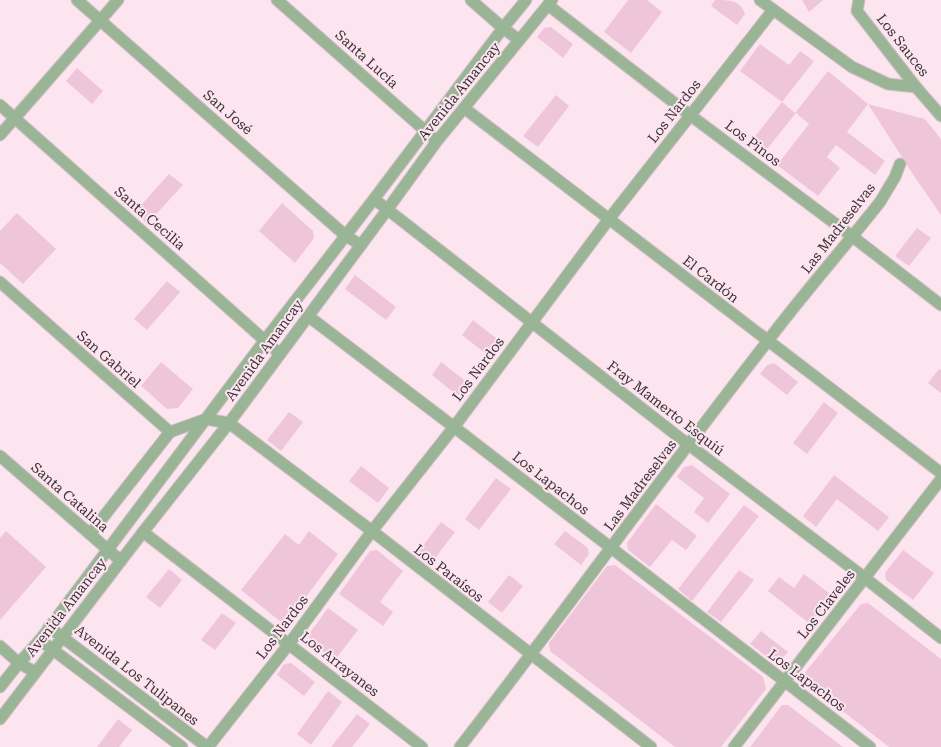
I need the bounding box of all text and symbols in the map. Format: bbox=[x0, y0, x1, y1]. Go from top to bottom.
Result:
street label: Los Sauces bbox=[874, 11, 933, 80]
street label: Santa Lucía bbox=[332, 27, 402, 92]
street label: Avenida Amancay bbox=[415, 38, 504, 143]
street label: Los Nardos bbox=[644, 76, 704, 146]
street label: San José bbox=[200, 86, 256, 138]
street label: Los Pinos bbox=[722, 117, 784, 169]
street label: Las Madreselvas bbox=[798, 179, 878, 276]
street label: Santa Cecilia bbox=[111, 183, 189, 253]
street label: El Cardón bbox=[680, 252, 742, 306]
street label: Avenida Amancay bbox=[222, 296, 306, 404]
street label: San Gabriel bbox=[74, 327, 144, 391]
street label: Los Nardos bbox=[449, 334, 507, 404]
street label: Fray Mamerto Esquiú bbox=[604, 357, 728, 459]
street label: Las Madreselvas bbox=[601, 436, 680, 534]
street label: Los Lapachos bbox=[510, 448, 593, 518]
street label: Santa Catalina bbox=[28, 459, 112, 535]
street label: Los Paraísos bbox=[411, 541, 487, 605]
street label: Avenida Amancay bbox=[22, 554, 110, 660]
street label: Los Claveles bbox=[794, 566, 858, 642]
street label: Los Nardos bbox=[253, 592, 311, 662]
street label: Avenida Los Tulipanes bbox=[72, 622, 202, 729]
street label: Los Arrayanes bbox=[298, 628, 383, 700]
street label: Los Lapachos bbox=[765, 646, 849, 714]

